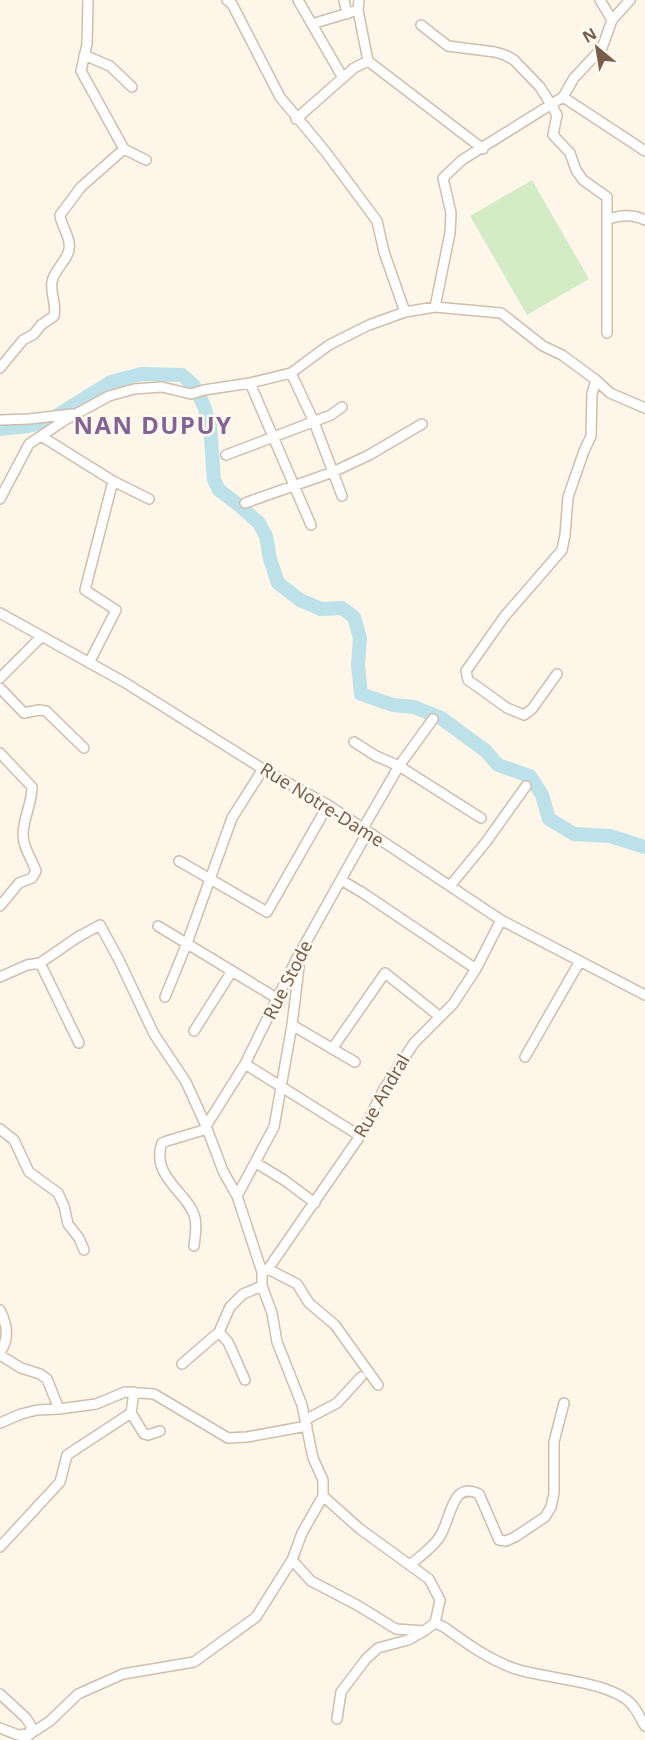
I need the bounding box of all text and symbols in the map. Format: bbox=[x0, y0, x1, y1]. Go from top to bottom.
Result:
north arrow bbox=[567, 18, 627, 78]
text: N bbox=[578, 22, 601, 48]
district label: NAN DUPUY bbox=[73, 408, 233, 441]
street label: Rue Notre-Dame bbox=[256, 756, 389, 852]
street label: Rue Stode bbox=[257, 936, 317, 1023]
street label: Rue Andral bbox=[348, 1049, 415, 1142]

